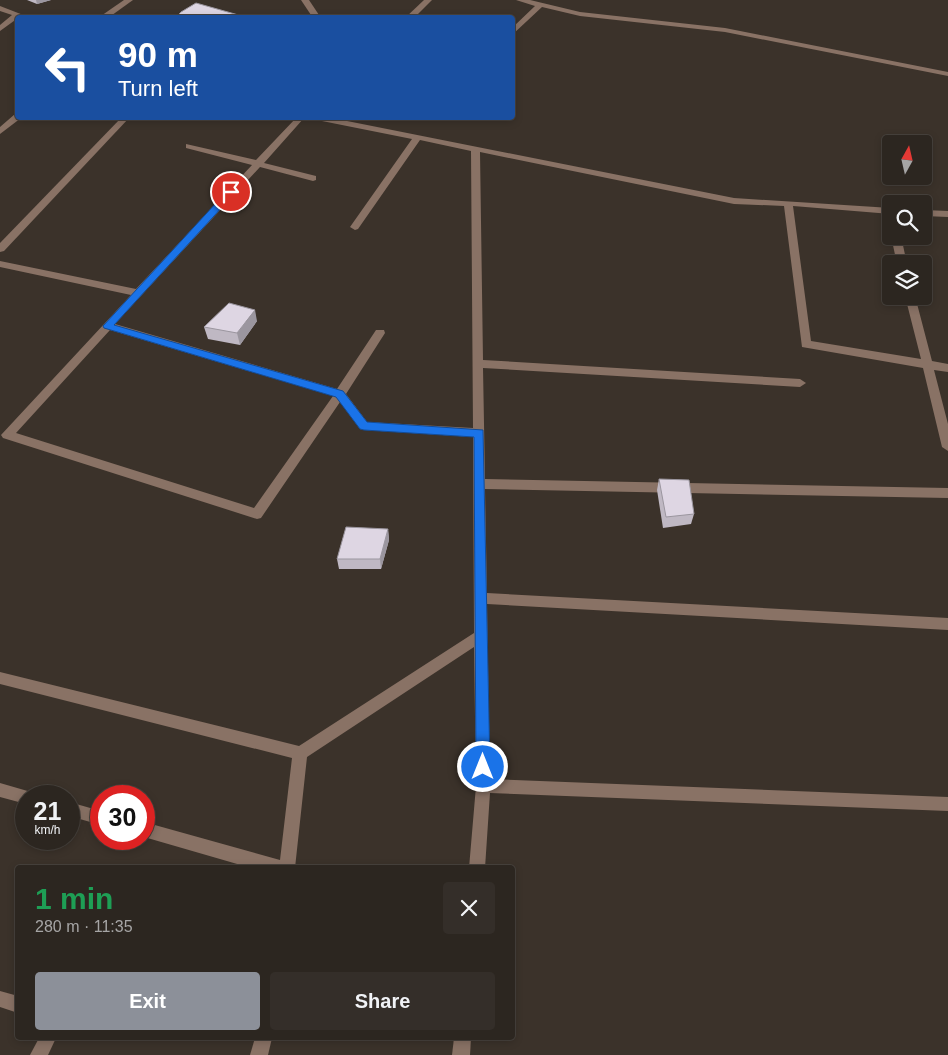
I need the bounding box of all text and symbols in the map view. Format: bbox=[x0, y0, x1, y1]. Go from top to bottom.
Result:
icon: left bbox=[35, 35, 100, 100]
text: 90 m bbox=[118, 35, 198, 74]
text: Turn left bbox=[118, 76, 198, 101]
north arrow bbox=[882, 135, 932, 185]
map controls bbox=[882, 135, 932, 305]
pin bbox=[210, 171, 252, 213]
icon: arrive bbox=[217, 178, 245, 206]
button: search bbox=[882, 195, 932, 245]
button: layers bbox=[882, 255, 932, 305]
position arrow bbox=[456, 740, 508, 792]
speed limit sign: 30 bbox=[90, 785, 155, 850]
text: 21 bbox=[34, 797, 61, 825]
text: km/h bbox=[34, 823, 61, 837]
text: 1 min bbox=[35, 882, 113, 915]
button: close bbox=[443, 882, 495, 934]
text: 280 m · 11:35 bbox=[35, 918, 133, 935]
button: Exit bbox=[35, 972, 260, 1030]
button: Share bbox=[270, 972, 495, 1030]

